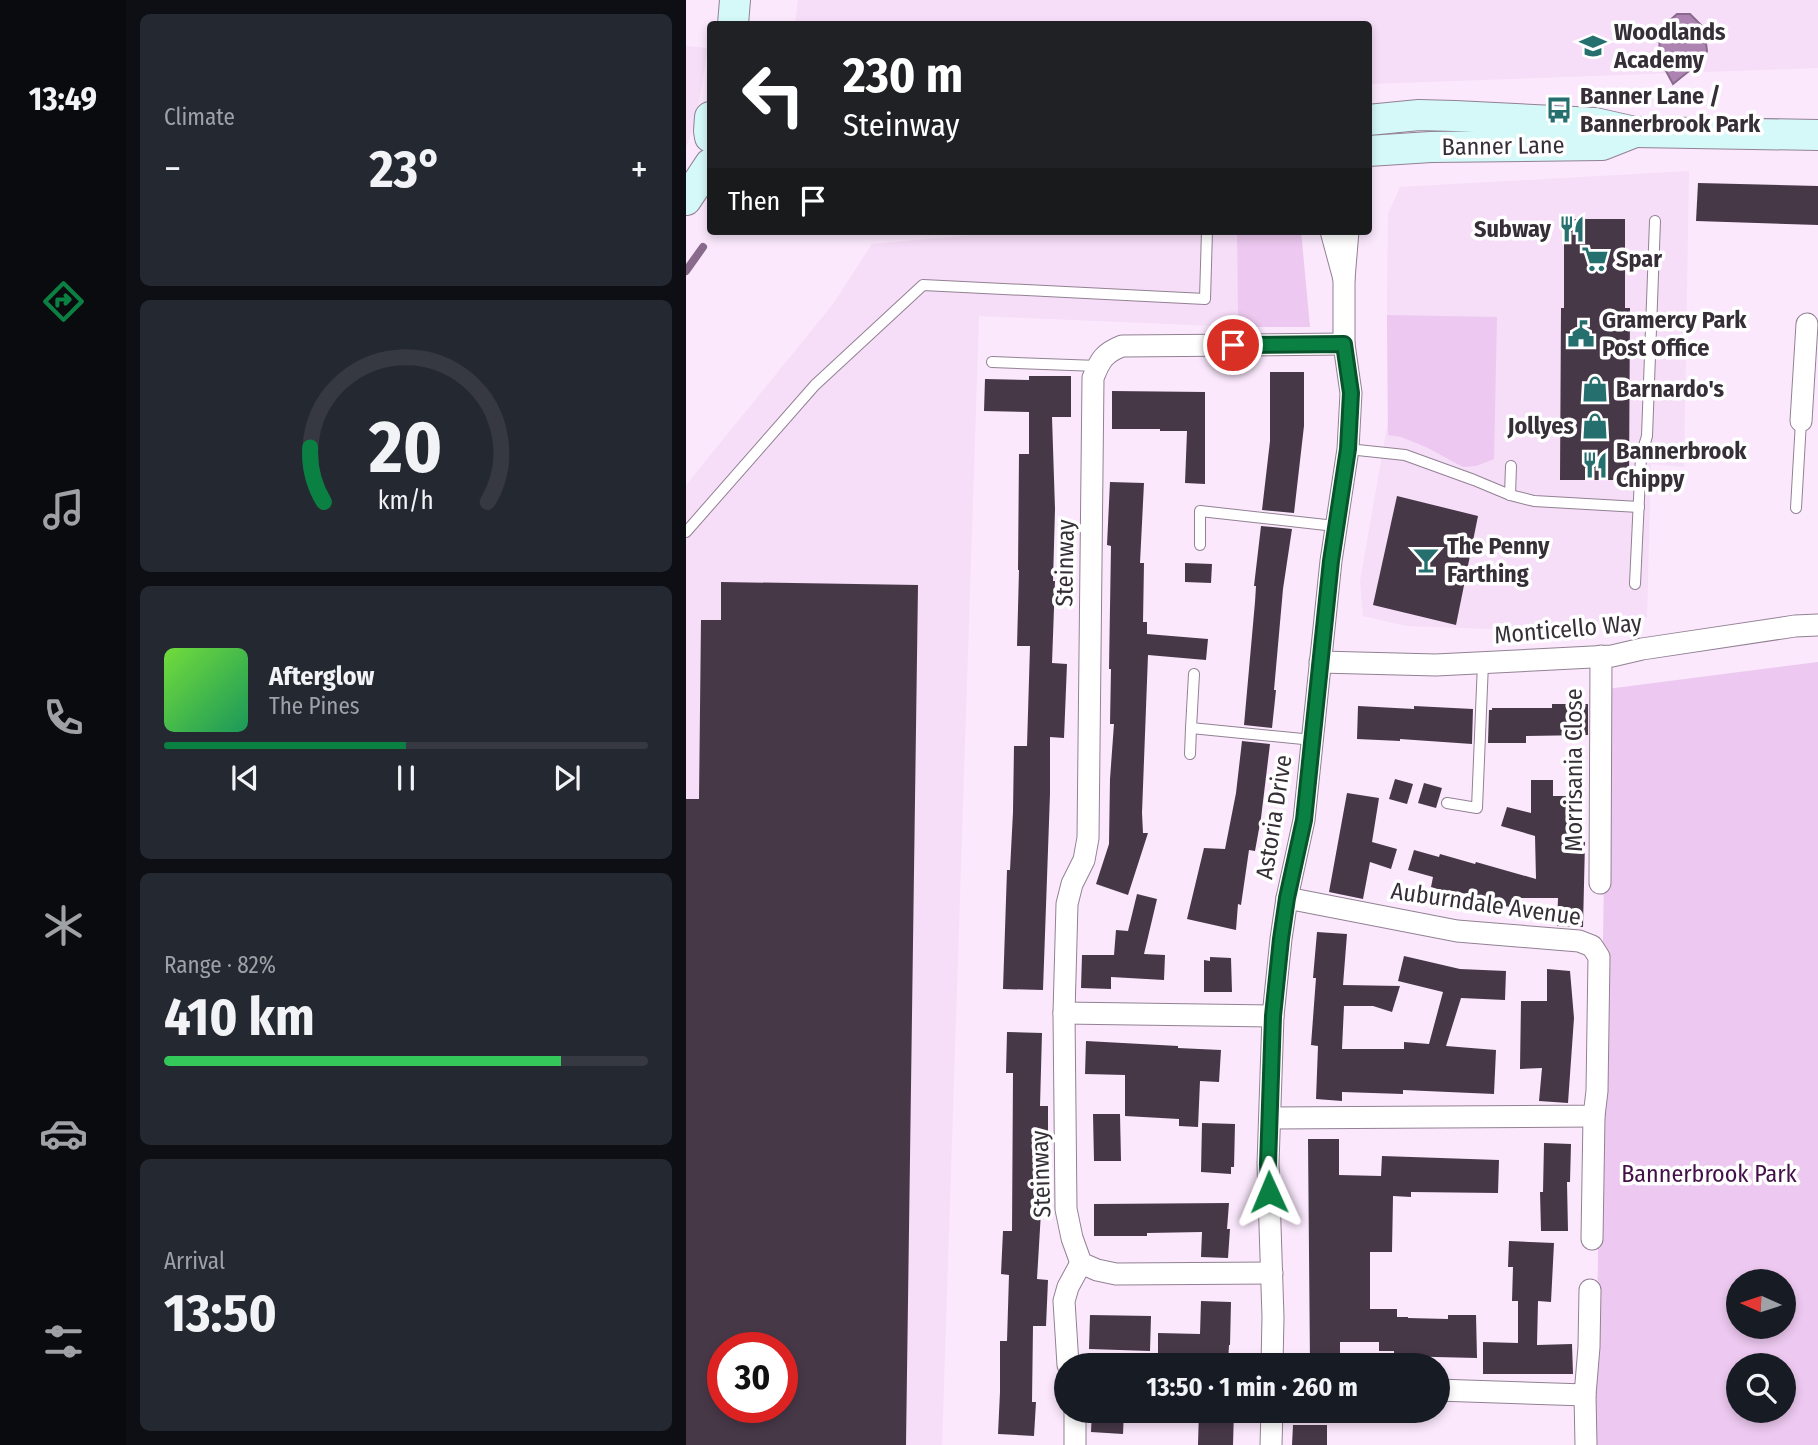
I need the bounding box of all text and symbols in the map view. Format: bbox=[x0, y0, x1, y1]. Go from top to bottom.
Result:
place label: Woodlands Academy bbox=[1613, 18, 1726, 74]
school or university icon: Woodlands Academy bbox=[1578, 31, 1608, 61]
text: 230 m bbox=[843, 46, 963, 105]
icon: left bbox=[728, 49, 819, 140]
text: 13:49 bbox=[29, 80, 97, 118]
place label: Banner Lane / Bannerbrook Park bbox=[1580, 82, 1761, 138]
bus stop icon: Banner Lane / Bannerbrook Park bbox=[1544, 95, 1574, 125]
text: Climate bbox=[164, 103, 235, 131]
text: Steinway bbox=[843, 106, 960, 144]
street label: Banner Lane bbox=[1441, 131, 1565, 161]
text: 23° bbox=[369, 138, 442, 201]
text: − bbox=[164, 146, 181, 192]
text: + bbox=[631, 146, 648, 192]
icon: arrive bbox=[794, 182, 832, 220]
text: Then bbox=[728, 186, 780, 217]
restaurant icon: Subway bbox=[1557, 214, 1587, 244]
place label: Subway bbox=[1474, 215, 1552, 243]
supermarket icon: Spar bbox=[1580, 244, 1610, 274]
place label: Spar bbox=[1616, 245, 1662, 273]
icon: directions bbox=[39, 277, 88, 326]
place label: Gramercy Park Post Office bbox=[1602, 306, 1747, 362]
pin bbox=[1203, 315, 1263, 375]
public building icon: Gramercy Park Post Office bbox=[1566, 319, 1596, 349]
icon: arrive bbox=[1214, 326, 1252, 364]
shop icon: Barnardo's bbox=[1580, 374, 1610, 404]
place label: Barnardo's bbox=[1616, 375, 1725, 403]
text: 20 bbox=[368, 405, 443, 492]
shop icon: Jollyes bbox=[1580, 411, 1610, 441]
place label: Jollyes bbox=[1506, 412, 1574, 440]
place label: Bannerbrook Chippy bbox=[1616, 437, 1747, 493]
restaurant icon: Bannerbrook Chippy bbox=[1580, 450, 1610, 480]
icon: music bbox=[39, 485, 88, 534]
text: km/h bbox=[378, 486, 434, 516]
street label: Steinway bbox=[1050, 519, 1080, 607]
place label: The Penny Farthing bbox=[1447, 532, 1550, 588]
bar icon: The Penny Farthing bbox=[1411, 545, 1441, 575]
street label: Monticello Way bbox=[1493, 609, 1643, 649]
text: Afterglow bbox=[269, 661, 374, 692]
street label: Morrisania Close bbox=[1560, 688, 1588, 852]
text: The Pines bbox=[269, 692, 360, 720]
icon: phone bbox=[39, 693, 88, 742]
street label: Astoria Drive bbox=[1250, 753, 1298, 881]
icon: previous bbox=[226, 759, 264, 797]
icon: pause bbox=[387, 759, 425, 797]
icon: next bbox=[548, 759, 586, 797]
street label: Auburndale Avenue bbox=[1389, 877, 1583, 931]
icon: climate bbox=[39, 901, 88, 950]
text: Range · 82% bbox=[164, 951, 276, 979]
text: 410 km bbox=[164, 986, 315, 1049]
icon: car bbox=[39, 1109, 88, 1158]
street label: Steinway bbox=[1025, 1130, 1057, 1218]
position arrow bbox=[1232, 1155, 1306, 1229]
park label: Bannerbrook Park bbox=[1621, 1160, 1798, 1188]
text: Arrival bbox=[164, 1247, 225, 1275]
north arrow bbox=[1726, 1269, 1796, 1339]
map controls bbox=[1726, 1269, 1796, 1423]
text: 13:50 bbox=[164, 1282, 277, 1345]
icon: filters bbox=[39, 1317, 88, 1366]
speed limit sign: 30 bbox=[707, 1332, 798, 1423]
button: search bbox=[1726, 1353, 1796, 1423]
text: 13:50 · 1 min · 260 m bbox=[1146, 1372, 1358, 1403]

